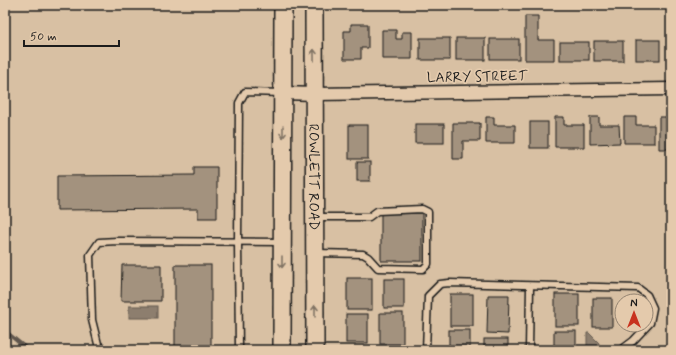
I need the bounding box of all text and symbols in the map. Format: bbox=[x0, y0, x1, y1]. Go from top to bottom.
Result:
scale bar bbox=[24, 22, 119, 48]
text: 50 m bbox=[30, 29, 57, 45]
one-way arrow bbox=[311, 49, 318, 62]
street label: LARRY STREET bbox=[427, 67, 528, 87]
street label: ROWLETT ROAD bbox=[304, 124, 323, 230]
one-way arrow bbox=[279, 125, 287, 138]
one-way arrow bbox=[278, 255, 286, 268]
north arrow bbox=[614, 293, 654, 333]
text: N bbox=[630, 297, 638, 311]
one-way arrow bbox=[311, 305, 319, 318]

